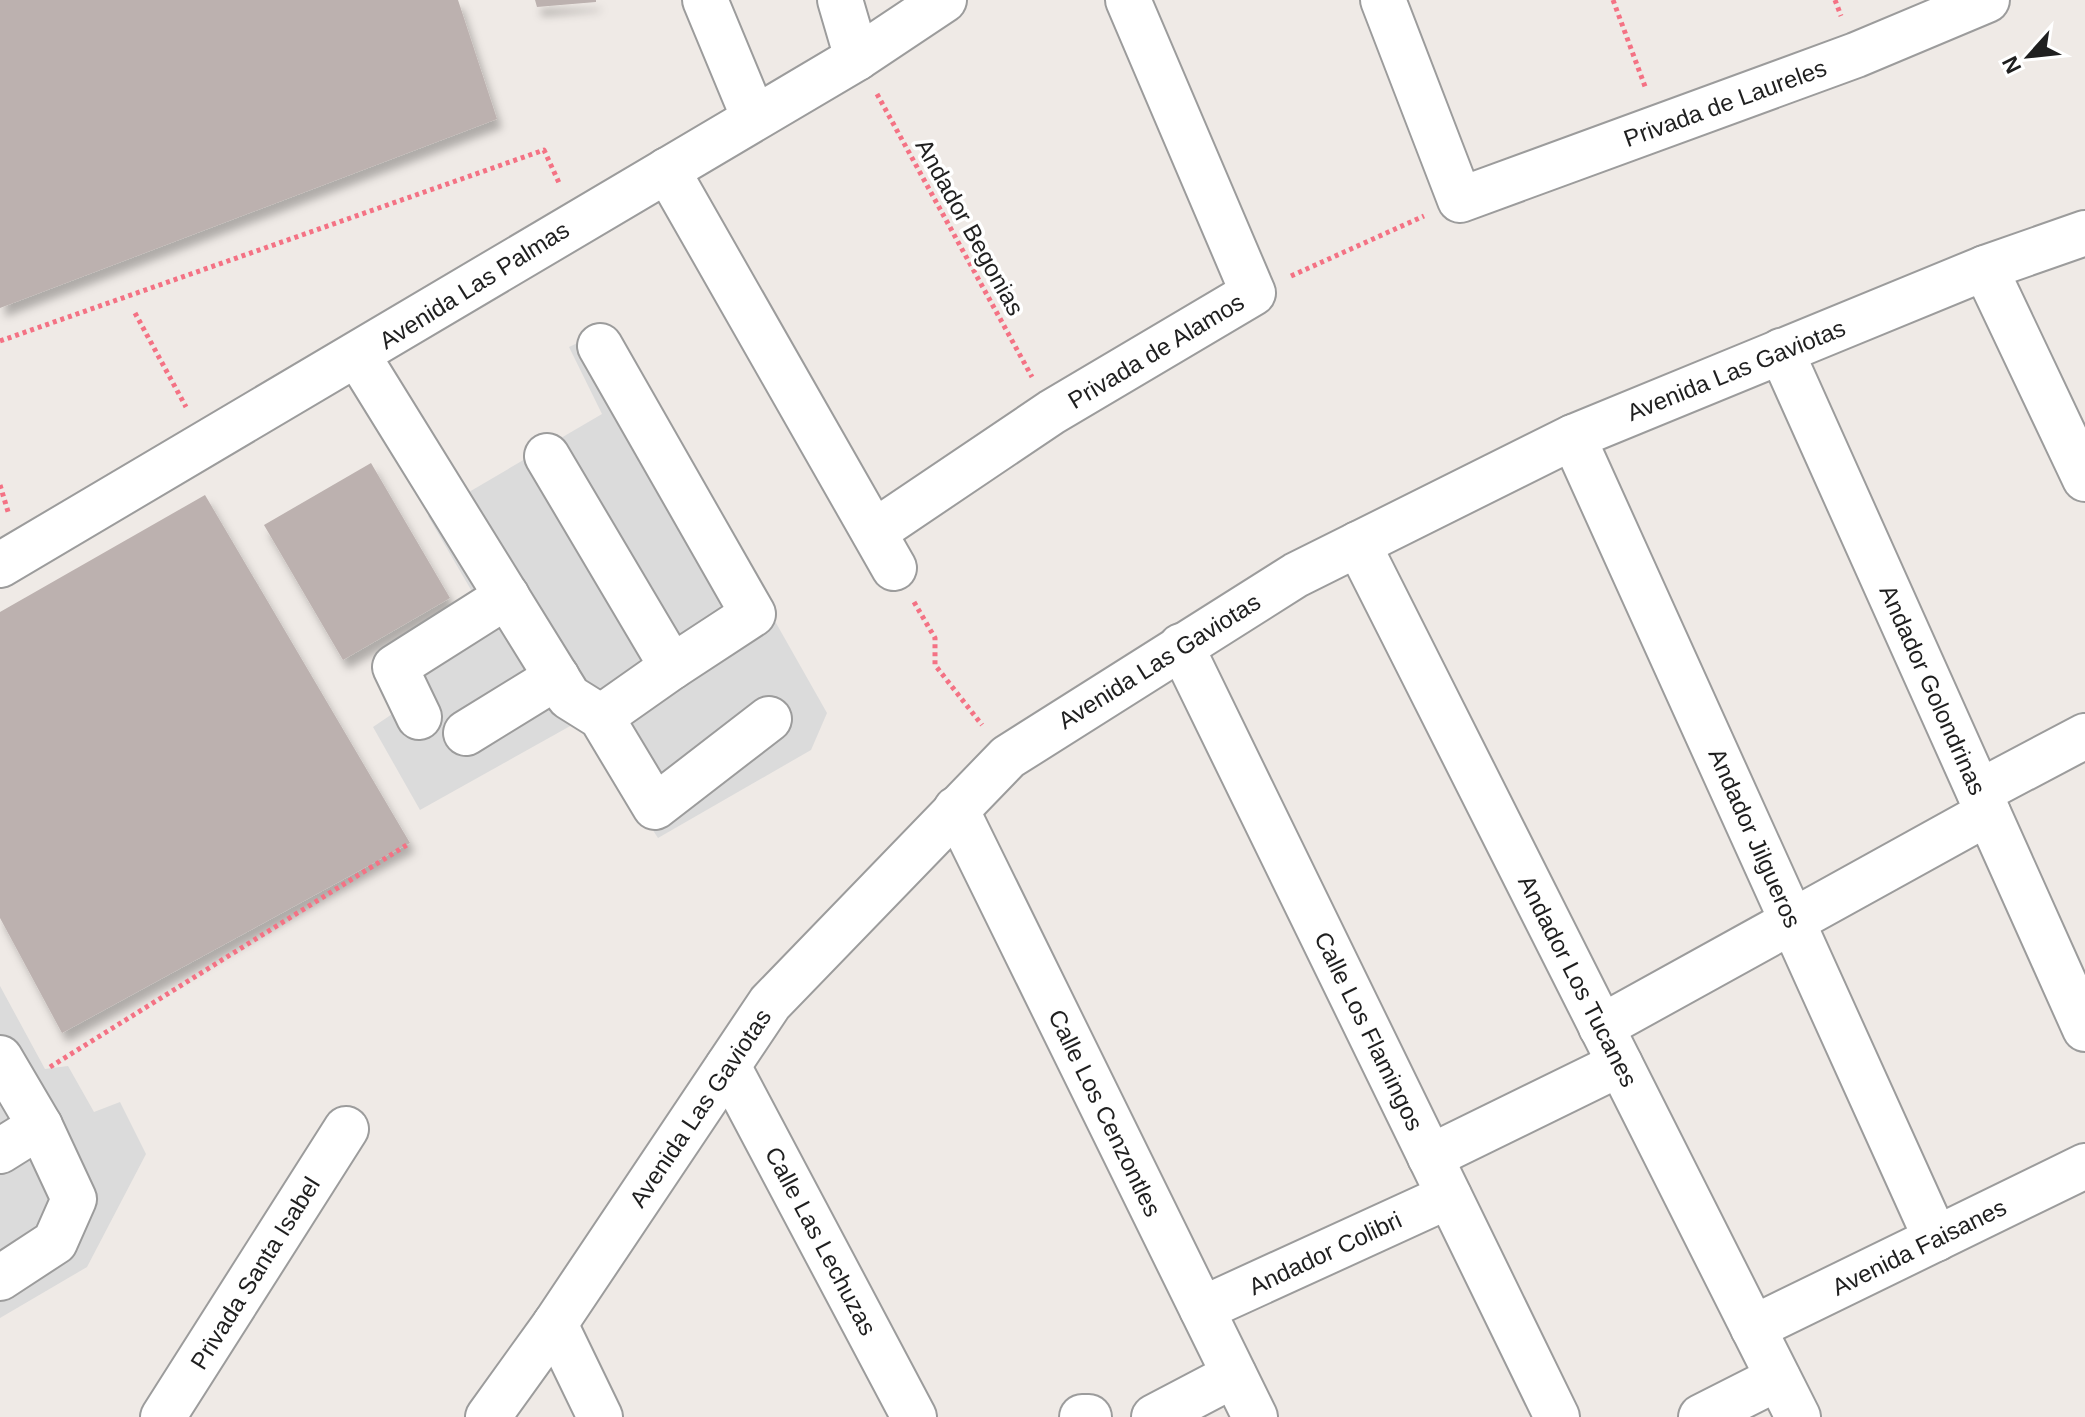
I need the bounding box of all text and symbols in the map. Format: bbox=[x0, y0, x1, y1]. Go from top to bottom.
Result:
north arrow bbox=[1989, 16, 2069, 96]
text: N bbox=[1997, 52, 2026, 78]
street label: Privada de Laureles bbox=[1620, 54, 1830, 152]
street label: Andador Begonias bbox=[910, 134, 1030, 320]
street label: Avenida Las Palmas bbox=[374, 216, 574, 354]
street label: Privada de Alamos bbox=[1063, 288, 1249, 414]
street label: Avenida Las Gaviotas bbox=[1623, 314, 1849, 426]
street label: Andador Golondrinas bbox=[1875, 581, 1991, 799]
street label: Avenida Las Gaviotas bbox=[1053, 588, 1265, 734]
street label: Andador Jilgueros bbox=[1703, 744, 1807, 932]
street label: Andador Los Tucanes bbox=[1513, 871, 1643, 1091]
street label: Calle Los Flamingos bbox=[1309, 927, 1429, 1135]
street label: Avenida Las Gaviotas bbox=[624, 1004, 776, 1212]
street label: Calle Los Cenzontles bbox=[1043, 1005, 1167, 1221]
street label: Calle Las Lechuzas bbox=[760, 1142, 882, 1340]
street label: Privada Santa Isabel bbox=[185, 1172, 325, 1374]
street label: Avenida Faisanes bbox=[1828, 1193, 2010, 1301]
street label: Andador Colibri bbox=[1244, 1206, 1406, 1300]

